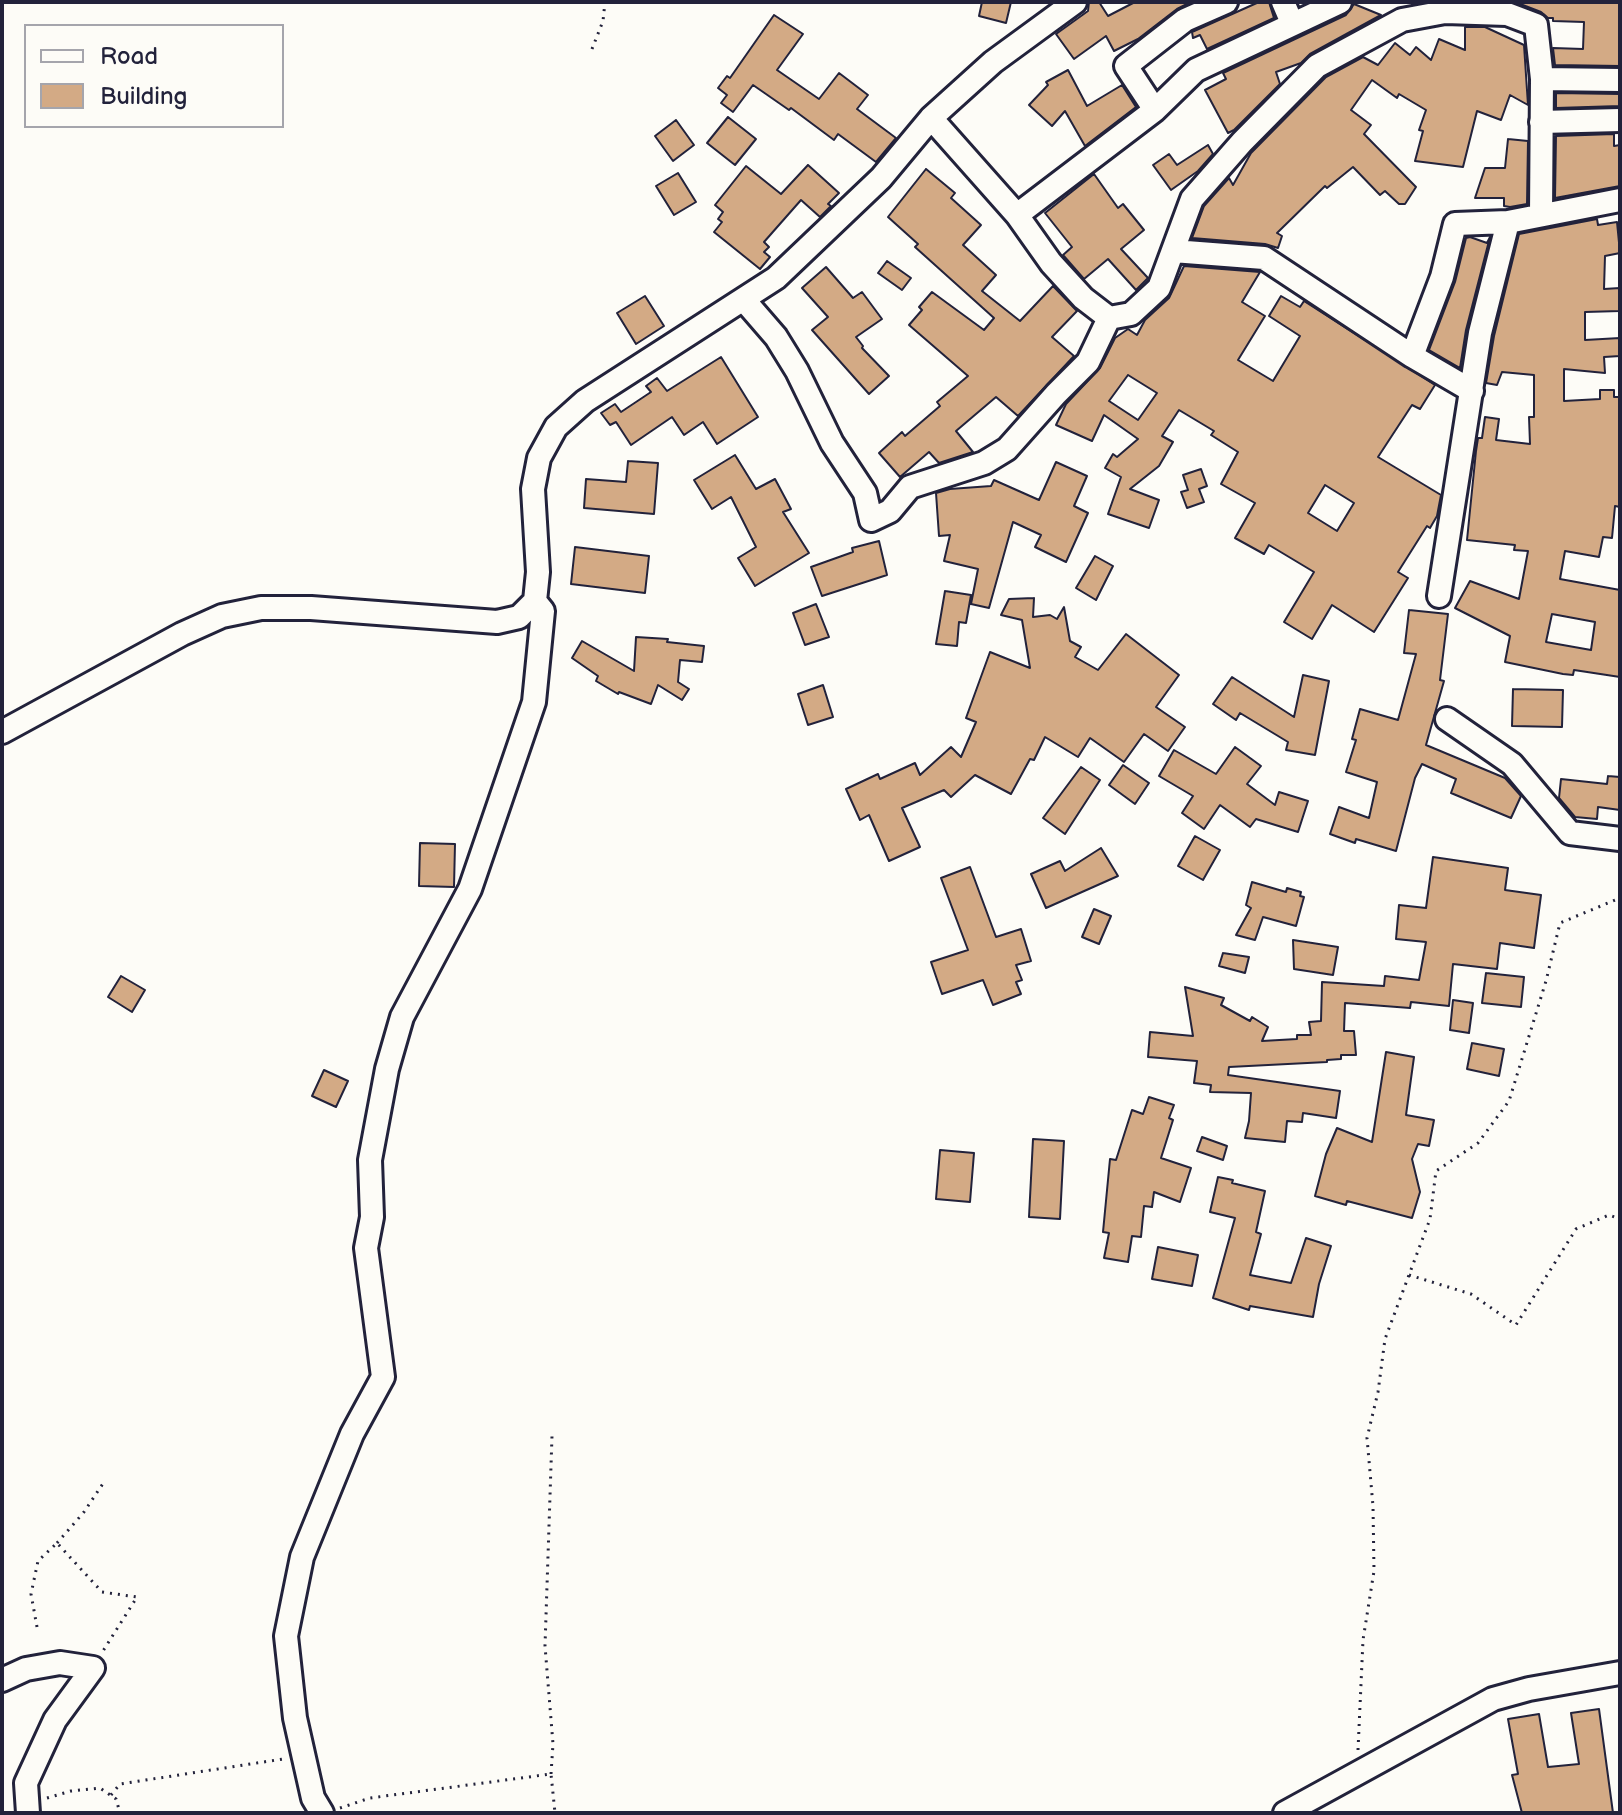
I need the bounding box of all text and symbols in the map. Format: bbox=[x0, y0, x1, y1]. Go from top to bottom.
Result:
legend bbox=[24, 24, 284, 128]
text: Road bbox=[100, 42, 158, 71]
text: Building bbox=[100, 82, 187, 111]

